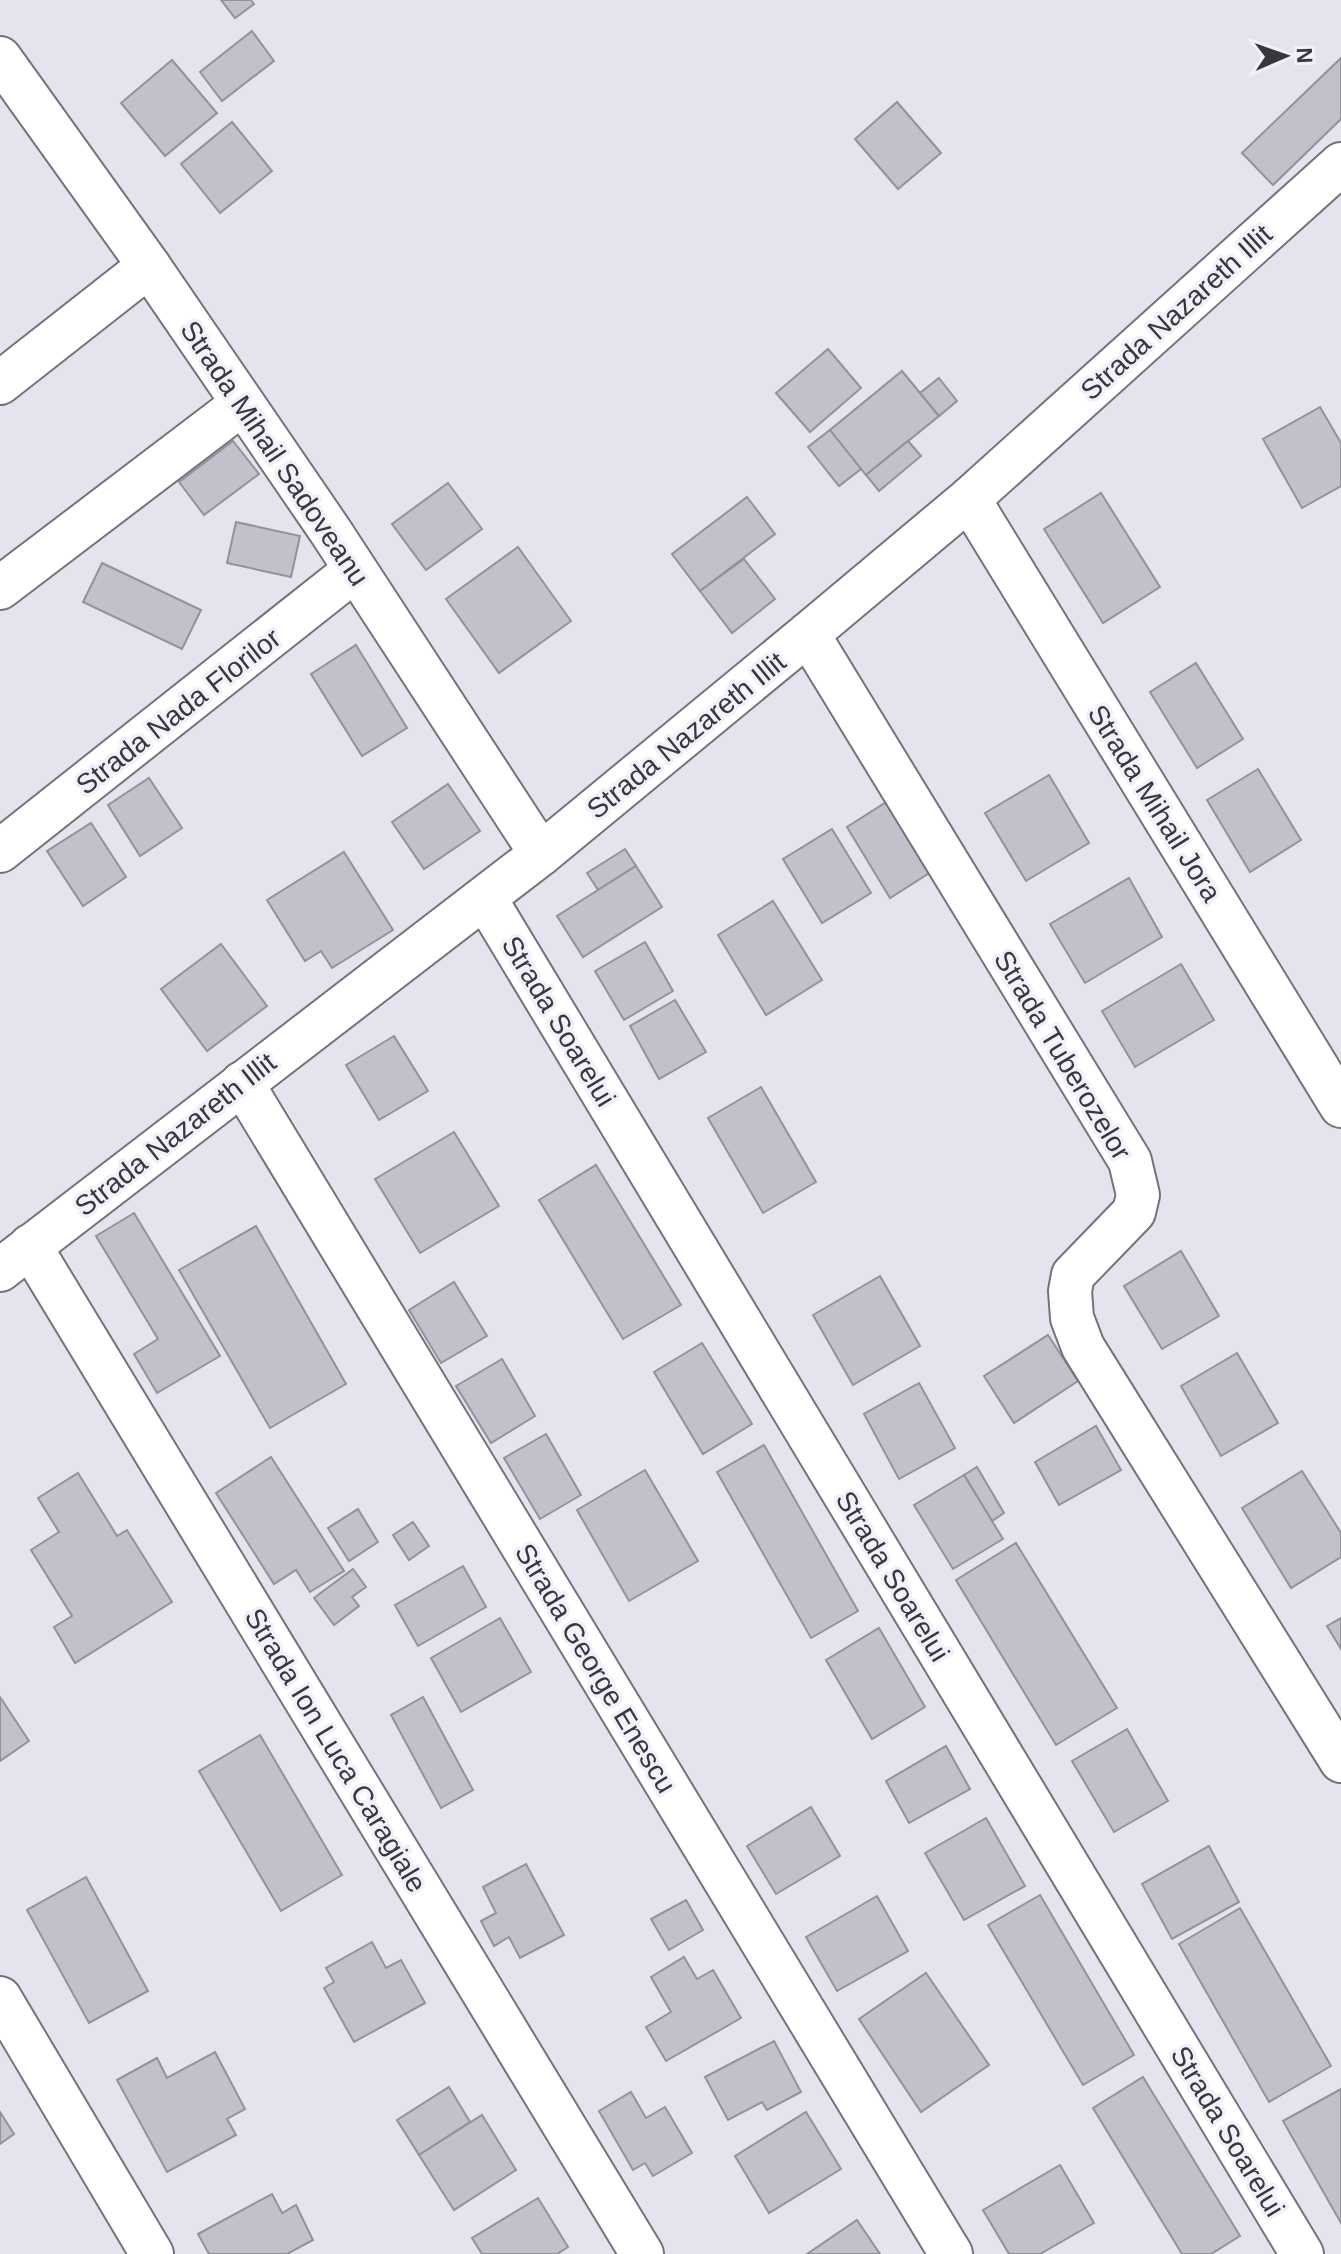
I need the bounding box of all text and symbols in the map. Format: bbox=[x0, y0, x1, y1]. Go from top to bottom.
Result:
north arrow bbox=[1245, 16, 1325, 96]
text: N bbox=[1292, 47, 1317, 64]
street label: Strada Nazareth Illit bbox=[1075, 218, 1278, 406]
street label: Strada Mihail Sadoveanu bbox=[174, 315, 375, 592]
street label: Strada Nada Florilor bbox=[70, 622, 287, 801]
street label: Strada Nazareth Illit bbox=[581, 646, 792, 825]
street label: Strada Mihail Jora bbox=[1082, 699, 1228, 908]
street label: Strada Soarelui bbox=[496, 931, 622, 1112]
street label: Strada Tuberozelor bbox=[988, 945, 1137, 1165]
street label: Strada Nazareth Illit bbox=[69, 1046, 282, 1222]
street label: Strada Soarelui bbox=[830, 1486, 956, 1667]
street label: Strada George Enescu bbox=[509, 1538, 682, 1798]
street label: Strada Ion Luca Caragiale bbox=[239, 1603, 433, 1898]
street label: Strada Soarelui bbox=[1165, 2041, 1291, 2222]

